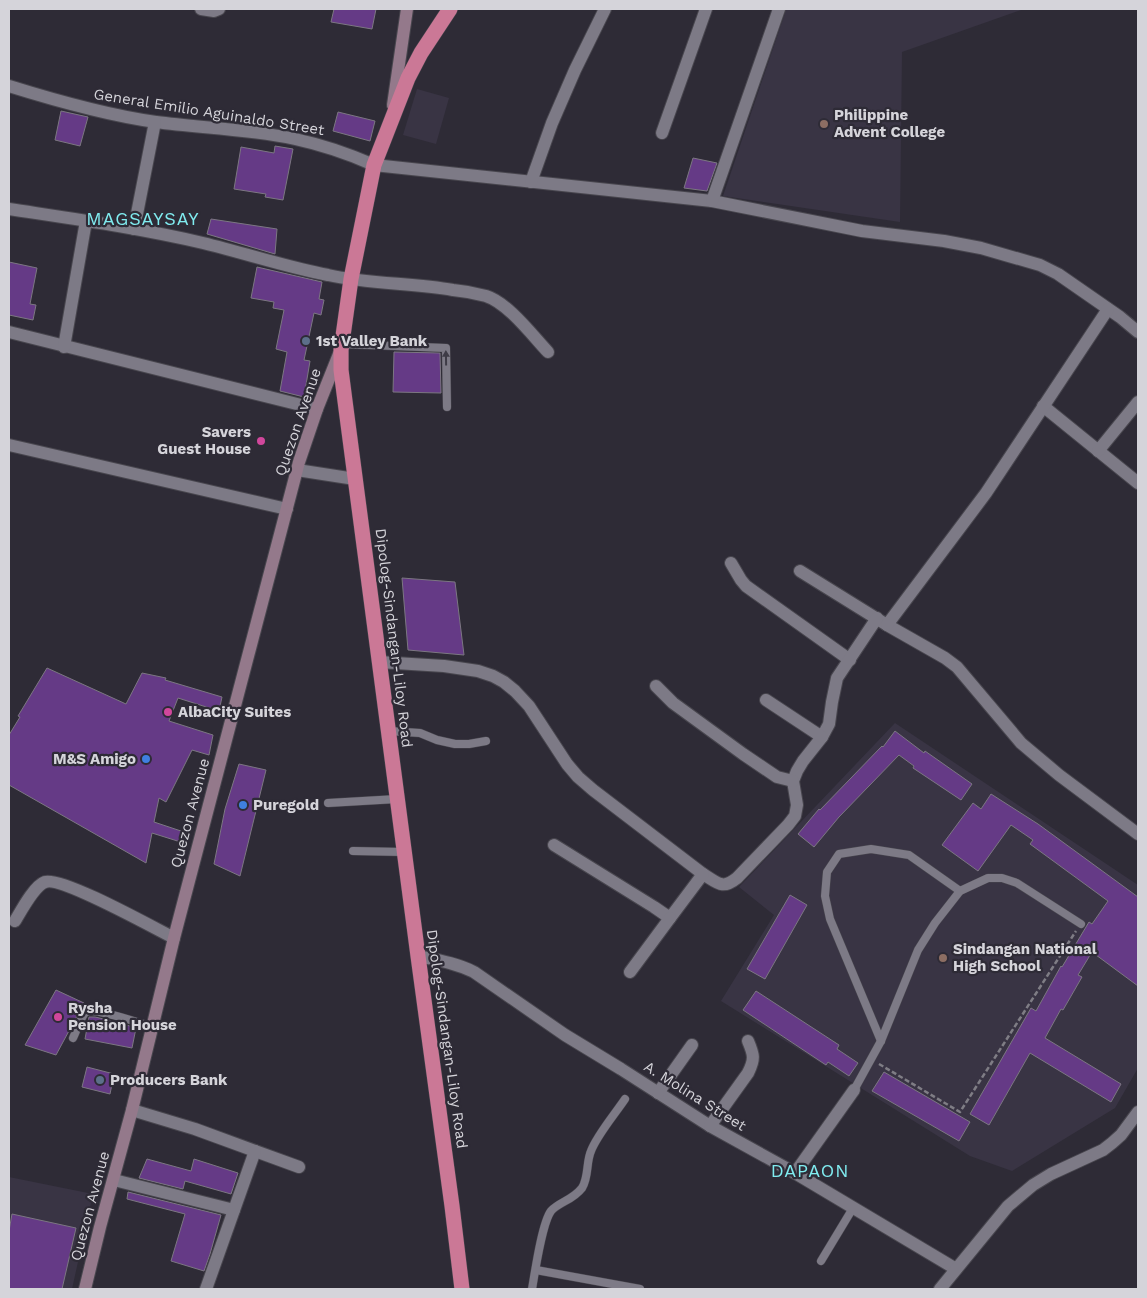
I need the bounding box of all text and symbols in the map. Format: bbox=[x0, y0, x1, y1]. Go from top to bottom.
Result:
street label: General Emilio Aguinaldo Street bbox=[92, 85, 326, 139]
place label: Philippine Advent College bbox=[834, 106, 946, 141]
marker: Philippine Advent College bbox=[818, 118, 830, 130]
district label: MAGSAYSAY bbox=[86, 208, 200, 229]
place label: 1st Valley Bank bbox=[316, 332, 428, 350]
marker: 1st Valley Bank bbox=[300, 335, 312, 347]
one-way arrow bbox=[442, 350, 450, 366]
street label: Quezon Avenue bbox=[271, 366, 325, 478]
place label: Savers Guest House bbox=[157, 423, 251, 458]
marker: Savers Guest House bbox=[255, 435, 267, 447]
street label: Dipolog-Sindangan-Liloy Road bbox=[372, 527, 416, 749]
place label: AlbaCity Suites bbox=[178, 703, 291, 721]
marker: AlbaCity Suites bbox=[162, 706, 174, 718]
place label: M&S Amigo bbox=[53, 750, 136, 768]
marker: M&S Amigo bbox=[140, 753, 152, 765]
street label: Quezon Avenue bbox=[167, 756, 213, 870]
place label: Puregold bbox=[253, 796, 319, 814]
marker: Puregold bbox=[237, 799, 249, 811]
street label: Dipolog-Sindangan-Liloy Road bbox=[423, 928, 471, 1150]
place label: Sindangan National High School bbox=[953, 940, 1097, 975]
marker: Sindangan National High School bbox=[937, 952, 949, 964]
place label: Rysha Pension House bbox=[68, 999, 177, 1034]
marker: Rysha Pension House bbox=[52, 1011, 64, 1023]
street label: A. Molina Street bbox=[641, 1057, 750, 1135]
place label: Producers Bank bbox=[110, 1071, 228, 1089]
marker: Producers Bank bbox=[94, 1074, 106, 1086]
street label: Quezon Avenue bbox=[67, 1149, 113, 1263]
district label: DAPAON bbox=[771, 1160, 849, 1181]

